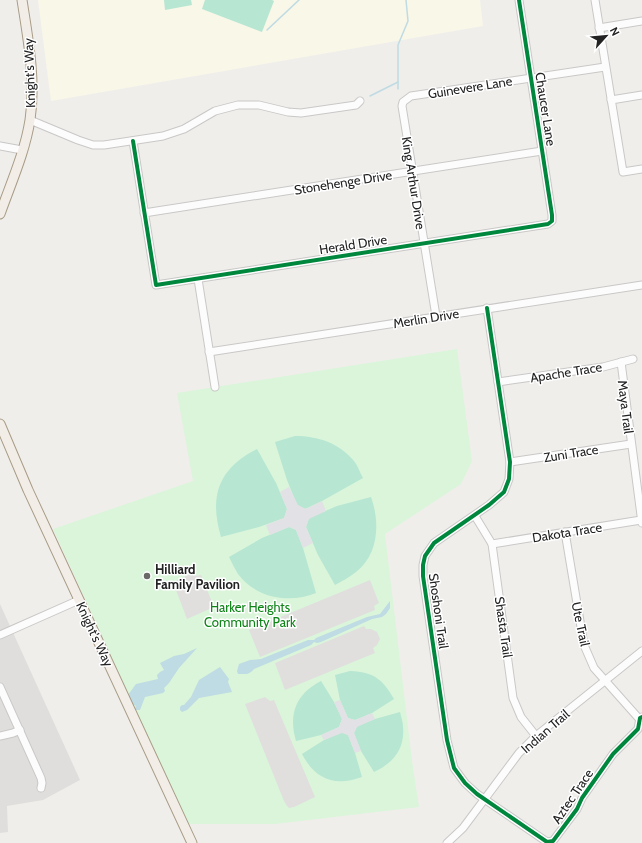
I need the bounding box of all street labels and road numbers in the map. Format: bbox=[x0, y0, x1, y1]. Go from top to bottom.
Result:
street label: Knight's Way bbox=[20, 37, 38, 108]
street label: Chaucer Lane bbox=[532, 71, 560, 147]
street label: Guinevere Lane bbox=[427, 72, 514, 102]
street label: King Arthur Drive bbox=[399, 136, 429, 231]
street label: Stonehenge Drive bbox=[293, 166, 393, 198]
street label: Herald Drive bbox=[318, 231, 388, 257]
street label: Merlin Drive bbox=[392, 305, 460, 331]
street label: Apache Trace bbox=[529, 358, 603, 386]
street label: Maya Trail bbox=[615, 379, 637, 435]
street label: Zuni Trace bbox=[543, 441, 600, 465]
street label: Dakota Trace bbox=[531, 519, 603, 545]
street label: Shoshoni Trail bbox=[426, 572, 452, 650]
street label: Shasta Trail bbox=[492, 595, 516, 659]
street label: Knight's Way bbox=[73, 599, 117, 669]
street label: Ute Trail bbox=[568, 600, 594, 648]
street label: Indian Trail bbox=[518, 706, 572, 756]
street label: Aztec Trace bbox=[548, 765, 596, 826]

